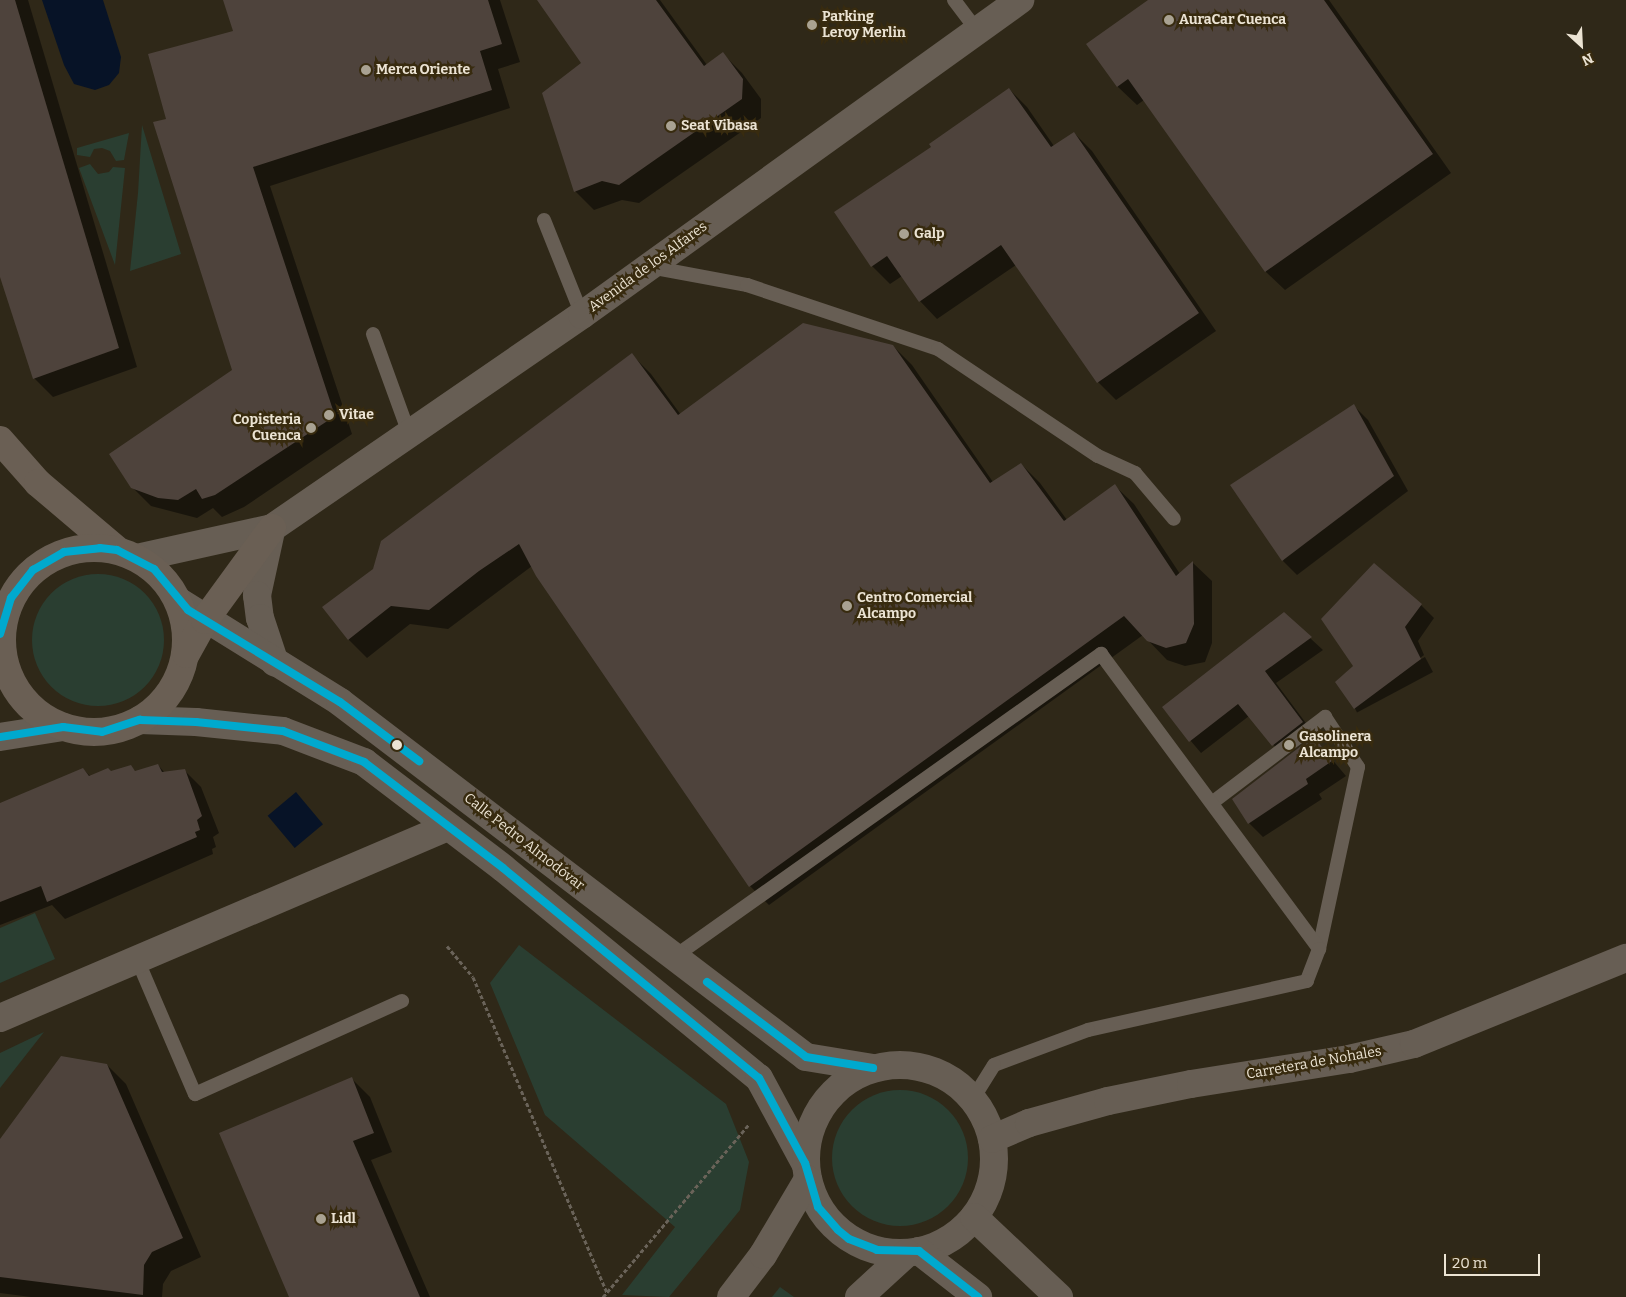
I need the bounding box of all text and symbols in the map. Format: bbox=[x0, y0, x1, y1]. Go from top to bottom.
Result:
place label: Parking Leroy Merlin bbox=[822, 9, 906, 41]
place label: AuraCar Cuenca bbox=[1179, 12, 1286, 28]
marker: AuraCar Cuenca bbox=[1163, 14, 1175, 26]
marker: Parking Leroy Merlin bbox=[806, 19, 818, 31]
north arrow bbox=[1556, 20, 1606, 70]
text: N bbox=[1579, 49, 1596, 69]
place label: Merca Oriente bbox=[376, 62, 470, 78]
marker: Merca Oriente bbox=[360, 64, 372, 76]
place label: Seat Vibasa bbox=[681, 118, 758, 134]
marker: Seat Vibasa bbox=[665, 120, 677, 132]
street label: Avenida de los Alfares bbox=[585, 218, 711, 316]
place label: Galp bbox=[914, 226, 945, 242]
marker: Galp bbox=[898, 228, 910, 240]
place label: Vitae bbox=[339, 407, 374, 423]
marker: Vitae bbox=[323, 409, 335, 421]
place label: Copisteria Cuenca bbox=[233, 412, 301, 444]
marker: Copisteria Cuenca bbox=[305, 422, 317, 434]
place label: Centro Comercial Alcampo bbox=[857, 590, 972, 622]
marker: Centro Comercial Alcampo bbox=[841, 600, 853, 612]
place label: Gasolinera Alcampo bbox=[1299, 729, 1371, 762]
marker: Gasolinera Alcampo bbox=[1283, 739, 1295, 751]
unlabelled marker bbox=[392, 740, 402, 750]
street label: Calle Pedro Almodóvar bbox=[461, 790, 587, 894]
street label: Carretera de Nohales bbox=[1245, 1043, 1383, 1083]
place label: Lidl bbox=[331, 1211, 356, 1227]
marker: Lidl bbox=[315, 1213, 327, 1225]
scale bar bbox=[1446, 1244, 1542, 1276]
text: 20 m bbox=[1452, 1254, 1487, 1272]

